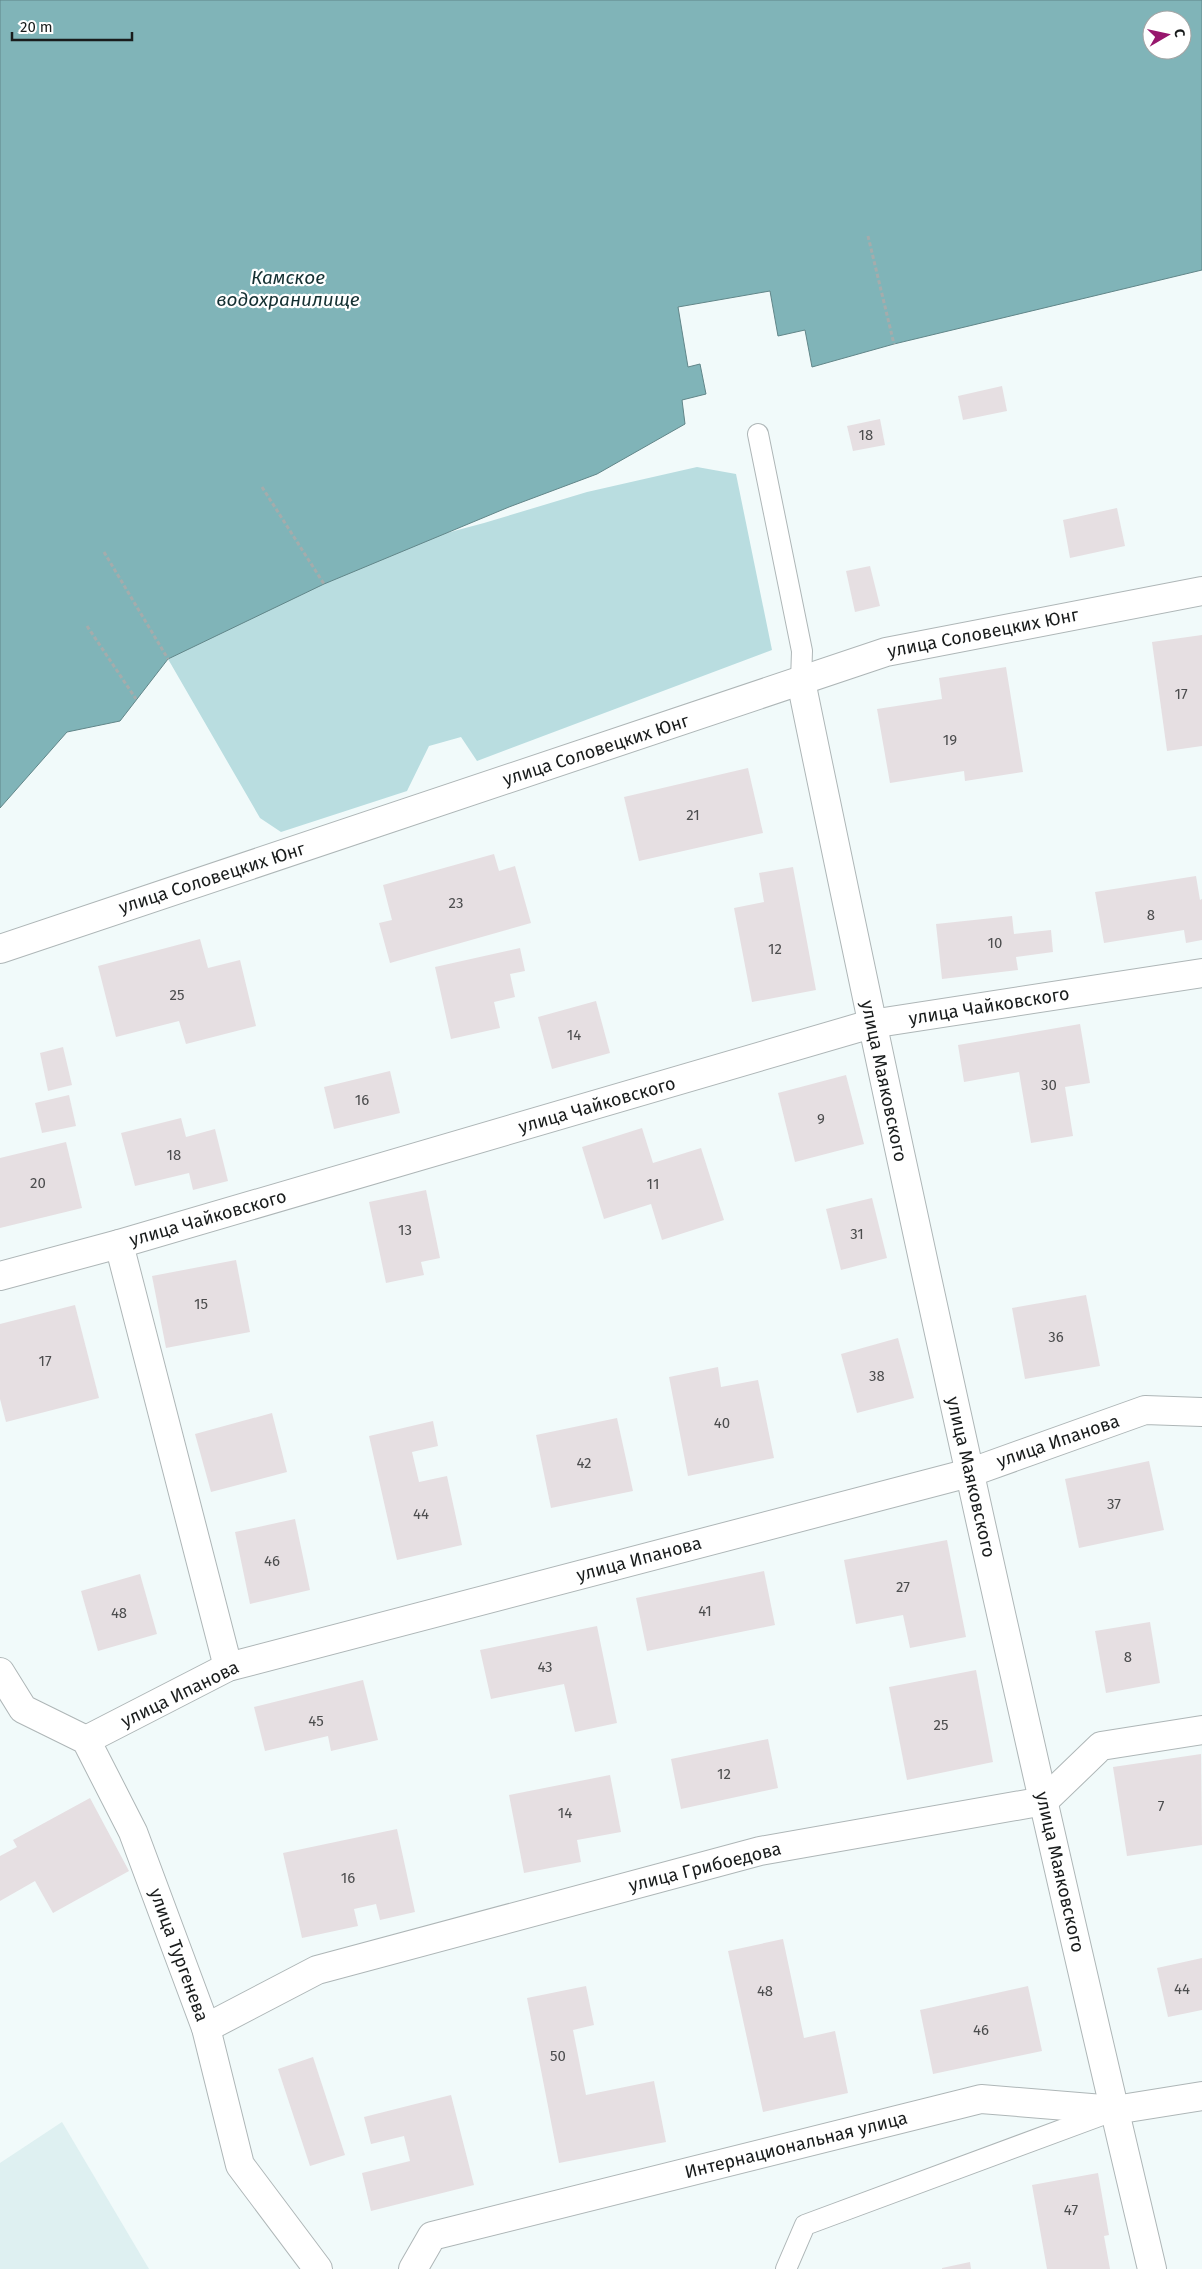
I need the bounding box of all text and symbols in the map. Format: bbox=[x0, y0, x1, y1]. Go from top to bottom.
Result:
scale bar bbox=[12, 10, 132, 42]
north arrow bbox=[1142, 10, 1192, 60]
text: 20 m bbox=[20, 18, 53, 36]
text: С bbox=[1170, 28, 1188, 38]
water label: Камское водохранилище bbox=[216, 266, 360, 311]
house number: 18 bbox=[859, 426, 873, 444]
street label: улица Соловецких Юнг bbox=[885, 604, 1081, 662]
house number: 17 bbox=[1174, 685, 1188, 703]
street label: улица Соловецких Юнг bbox=[500, 709, 692, 791]
house number: 19 bbox=[943, 731, 957, 749]
house number: 21 bbox=[686, 806, 700, 824]
street label: улица Соловецких Юнг bbox=[116, 837, 308, 919]
house number: 23 bbox=[449, 894, 463, 912]
house number: 8 bbox=[1147, 906, 1155, 924]
house number: 10 bbox=[988, 934, 1002, 952]
house number: 12 bbox=[768, 940, 782, 958]
street label: улица Чайковского bbox=[907, 982, 1071, 1030]
house number: 25 bbox=[170, 986, 184, 1004]
street label: улица Маяковского bbox=[856, 998, 912, 1164]
house number: 14 bbox=[567, 1026, 581, 1044]
street label: улица Чайковского bbox=[516, 1072, 678, 1138]
house number: 30 bbox=[1041, 1076, 1057, 1094]
house number: 16 bbox=[355, 1091, 369, 1109]
house number: 9 bbox=[817, 1110, 825, 1128]
house number: 18 bbox=[167, 1146, 181, 1164]
house number: 20 bbox=[30, 1174, 46, 1192]
house number: 11 bbox=[647, 1175, 659, 1193]
street label: улица Чайковского bbox=[127, 1185, 289, 1251]
house number: 13 bbox=[398, 1221, 412, 1239]
house number: 31 bbox=[850, 1225, 864, 1243]
house number: 15 bbox=[194, 1295, 208, 1313]
house number: 36 bbox=[1048, 1328, 1064, 1346]
house number: 17 bbox=[38, 1352, 52, 1370]
house number: 38 bbox=[869, 1367, 885, 1385]
street label: улица Маяковского bbox=[942, 1394, 1000, 1560]
street label: улица Ипанова bbox=[994, 1410, 1122, 1472]
house number: 40 bbox=[714, 1414, 730, 1432]
house number: 42 bbox=[576, 1454, 592, 1472]
house number: 37 bbox=[1107, 1495, 1121, 1513]
house number: 44 bbox=[413, 1505, 429, 1523]
street label: улица Ипанова bbox=[574, 1532, 704, 1586]
house number: 46 bbox=[264, 1552, 280, 1570]
house number: 27 bbox=[896, 1578, 910, 1596]
house number: 41 bbox=[698, 1602, 712, 1620]
house number: 48 bbox=[111, 1604, 127, 1622]
house number: 8 bbox=[1124, 1648, 1132, 1666]
street label: улица Ипанова bbox=[117, 1656, 243, 1732]
house number: 43 bbox=[537, 1658, 553, 1676]
house number: 45 bbox=[308, 1712, 324, 1730]
house number: 25 bbox=[934, 1716, 948, 1734]
house number: 12 bbox=[717, 1765, 731, 1783]
street label: улица Маяковского bbox=[1031, 1789, 1089, 1955]
house number: 7 bbox=[1158, 1797, 1165, 1815]
house number: 14 bbox=[558, 1804, 572, 1822]
street label: улица Грибоедова bbox=[626, 1837, 784, 1897]
house number: 16 bbox=[341, 1869, 355, 1887]
street label: улица Тургенева bbox=[145, 1885, 213, 2025]
house number: 44 bbox=[1174, 1980, 1190, 1998]
house number: 48 bbox=[757, 1982, 773, 2000]
house number: 46 bbox=[973, 2021, 989, 2039]
house number: 50 bbox=[550, 2047, 566, 2065]
street label: Интернациональная улица bbox=[682, 2107, 910, 2183]
house number: 47 bbox=[1064, 2201, 1078, 2219]

